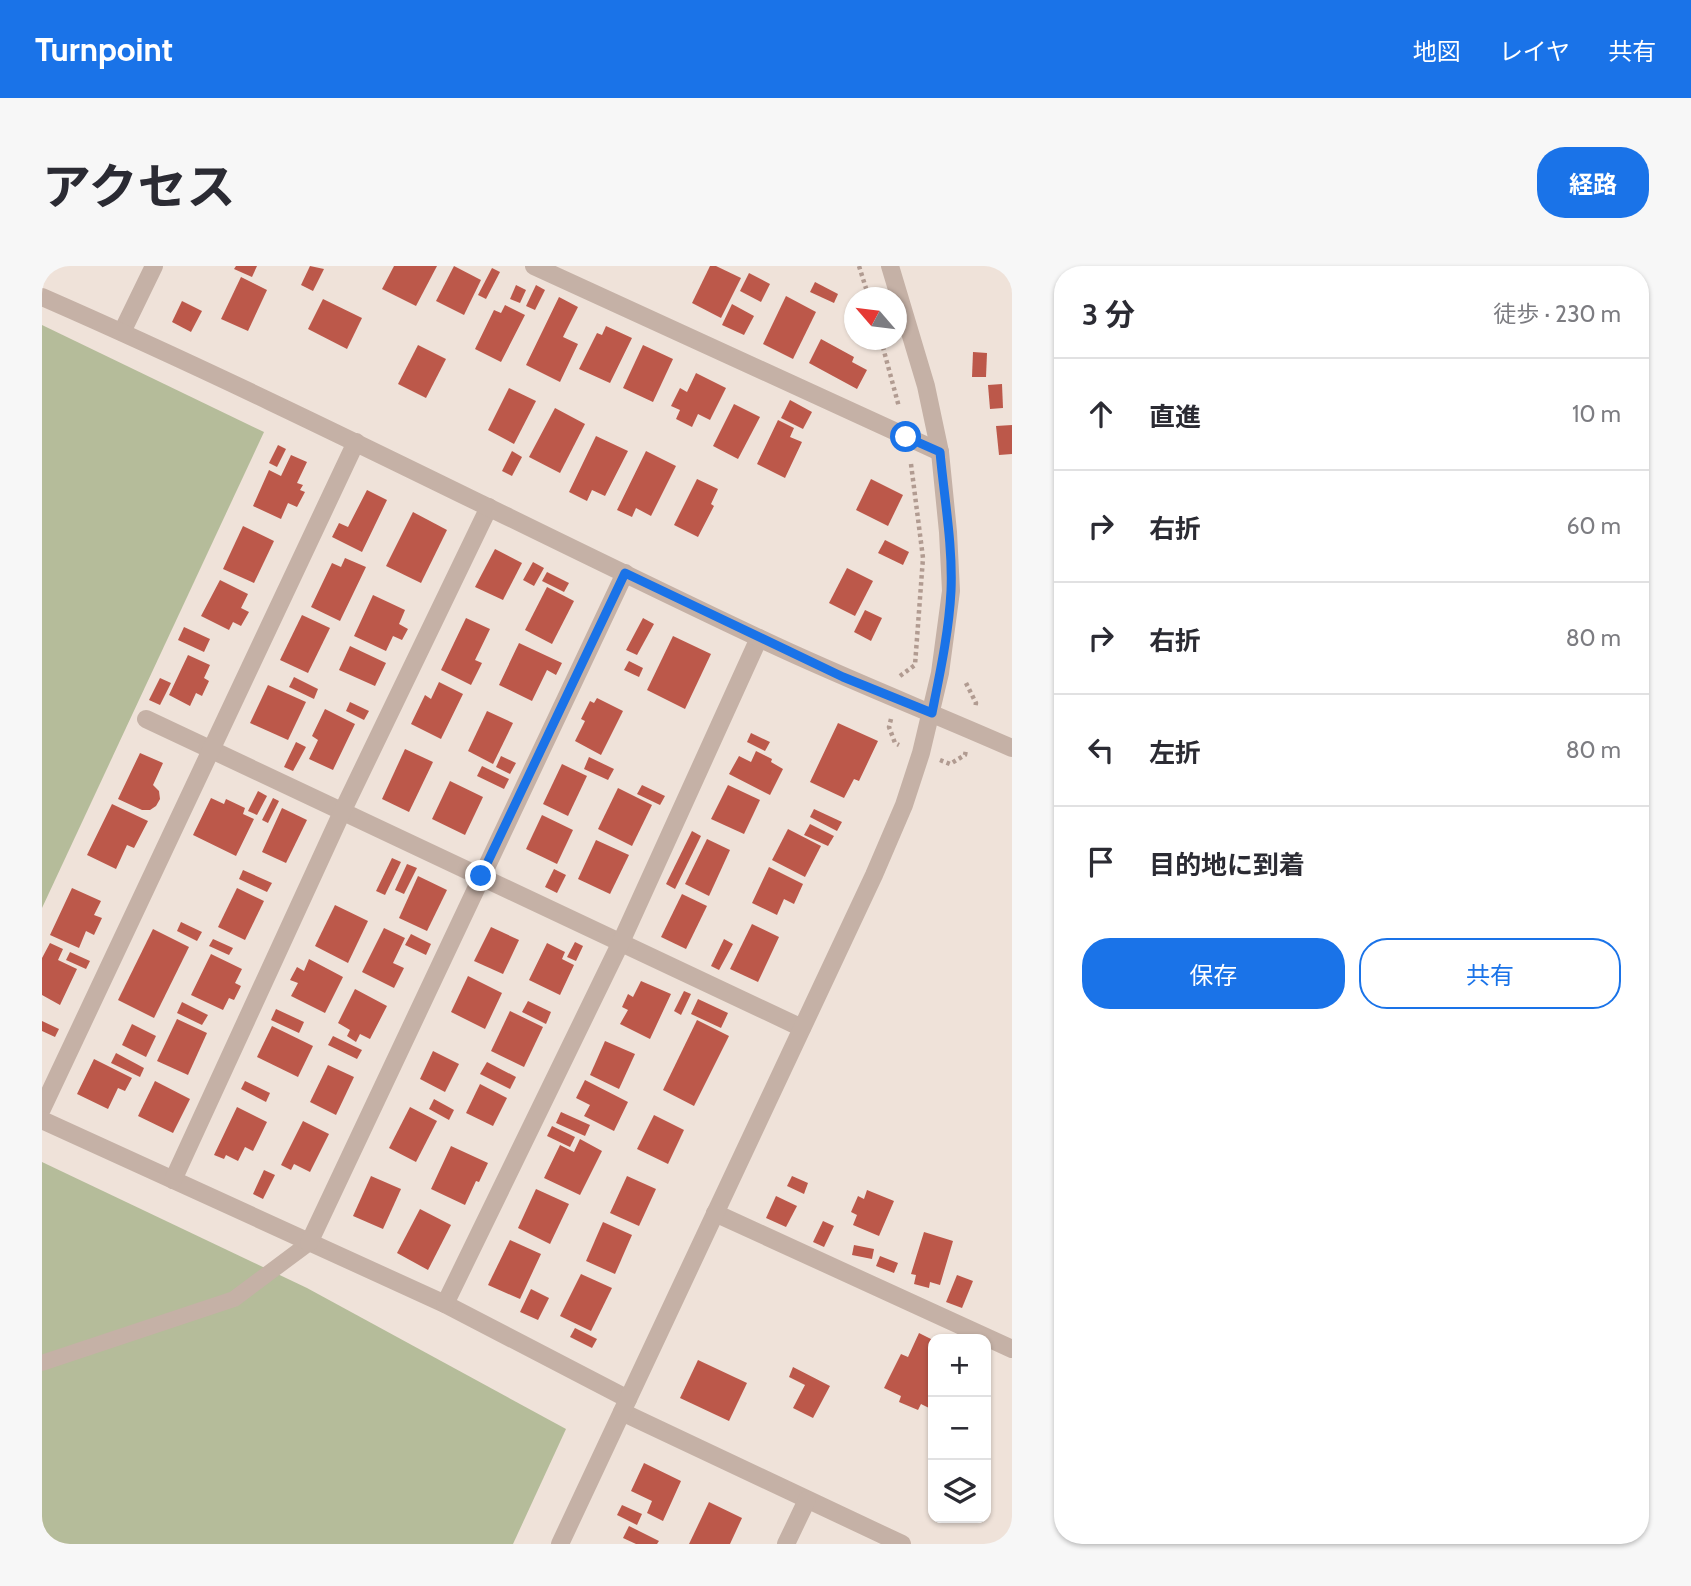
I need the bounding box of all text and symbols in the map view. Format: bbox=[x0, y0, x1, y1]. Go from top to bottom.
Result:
text: Turnpoint bbox=[35, 29, 173, 69]
text: 地図 bbox=[1413, 37, 1461, 66]
text: レイヤ bbox=[1499, 37, 1570, 66]
text: 共有 bbox=[1608, 37, 1656, 66]
button: 経路 bbox=[1537, 147, 1649, 218]
text: アクセス bbox=[42, 157, 236, 216]
north arrow bbox=[844, 287, 907, 350]
text: 3 分 bbox=[1082, 296, 1135, 333]
text: 徒歩 · 230 m bbox=[1493, 300, 1621, 328]
icon: ahead bbox=[1082, 395, 1120, 433]
text: 10 m bbox=[1572, 400, 1621, 428]
text: 直進 bbox=[1149, 401, 1201, 433]
route start bbox=[890, 421, 921, 452]
icon: right bbox=[1082, 507, 1120, 545]
text: 60 m bbox=[1567, 512, 1621, 540]
text: 右折 bbox=[1149, 513, 1201, 545]
icon: right bbox=[1082, 619, 1120, 657]
text: 80 m bbox=[1566, 624, 1621, 652]
text: 右折 bbox=[1149, 625, 1201, 657]
icon: left bbox=[1082, 731, 1120, 769]
text: 80 m bbox=[1566, 736, 1621, 764]
text: 左折 bbox=[1149, 737, 1201, 769]
icon: arrive bbox=[1082, 843, 1120, 881]
text: 目的地に到着 bbox=[1149, 849, 1305, 881]
route end bbox=[465, 860, 496, 891]
button: 保存 bbox=[1082, 938, 1345, 1009]
button: 共有 bbox=[1359, 938, 1621, 1009]
map controls bbox=[928, 1334, 991, 1523]
button: + bbox=[928, 1334, 991, 1397]
button: − bbox=[928, 1397, 991, 1460]
button: layers bbox=[928, 1460, 991, 1523]

